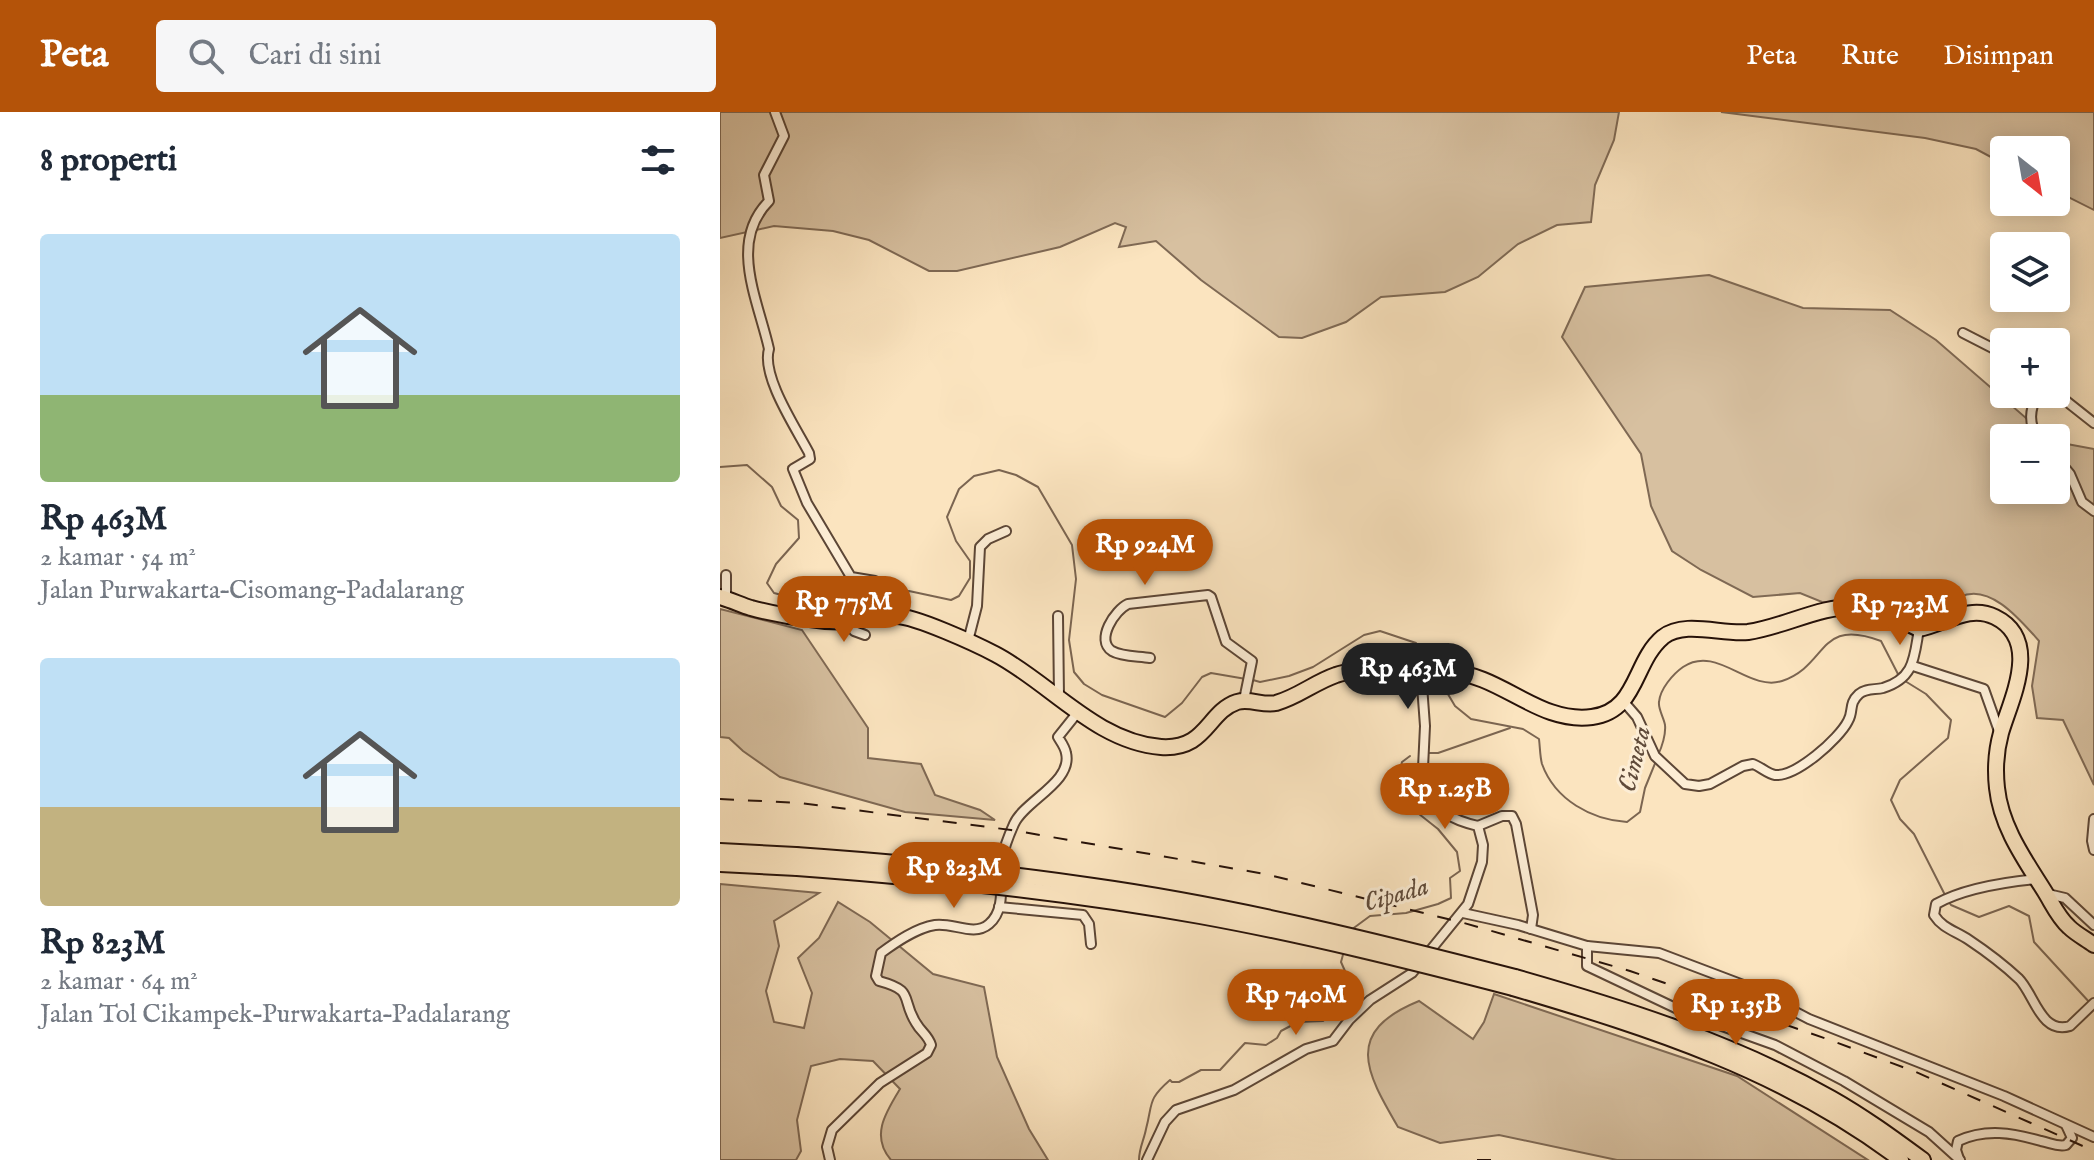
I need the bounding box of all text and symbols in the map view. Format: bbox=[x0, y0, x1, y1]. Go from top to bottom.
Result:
search box bbox=[156, 20, 716, 92]
text: Peta bbox=[40, 32, 108, 80]
icon: search bbox=[184, 34, 228, 78]
text: Cari di sini bbox=[248, 37, 382, 75]
text: Peta bbox=[1746, 39, 1797, 74]
text: Rute bbox=[1841, 39, 1899, 74]
text: Disimpan bbox=[1943, 39, 2054, 74]
north arrow bbox=[1990, 136, 2070, 216]
map controls bbox=[1990, 136, 2070, 504]
icon: filters bbox=[636, 138, 680, 182]
text: 8 properti bbox=[40, 139, 177, 182]
button: layers bbox=[1990, 232, 2070, 312]
icon: home bbox=[288, 286, 432, 430]
button: + bbox=[1990, 328, 2070, 408]
button: − bbox=[1990, 424, 2070, 504]
text: Rp 463M bbox=[40, 498, 167, 541]
pin: Rp 924M bbox=[1071, 519, 1219, 587]
text: Rp 924M bbox=[1095, 528, 1195, 561]
text: 2 kamar · 54 m² bbox=[40, 541, 196, 574]
text: Jalan Purwakarta–Cisomang–Padalarang bbox=[40, 574, 464, 607]
pin: Rp 775M bbox=[770, 576, 918, 644]
pin: Rp 723M bbox=[1826, 579, 1974, 647]
text: Rp 775M bbox=[795, 585, 893, 618]
text: Rp 723M bbox=[1851, 588, 1949, 621]
pin: Rp 463M bbox=[1334, 643, 1482, 711]
text: Rp 463M bbox=[1359, 652, 1457, 685]
icon: home bbox=[288, 710, 432, 854]
water label: Cimeta bbox=[1611, 723, 1659, 795]
pin: Rp 1.25B bbox=[1362, 763, 1528, 831]
text: Rp 1.25B bbox=[1398, 772, 1492, 805]
pin: Rp 823M bbox=[880, 842, 1028, 910]
text: Rp 823M bbox=[906, 851, 1002, 884]
water label: Cipada bbox=[1360, 870, 1432, 920]
text: Rp 823M bbox=[40, 922, 166, 965]
text: 2 kamar · 64 m² bbox=[40, 965, 198, 998]
pin: Rp 740M bbox=[1222, 969, 1370, 1037]
text: Rp 740M bbox=[1245, 978, 1347, 1011]
pin: Rp 1.35B bbox=[1653, 979, 1819, 1047]
text: Rp 1.35B bbox=[1690, 988, 1782, 1021]
text: Jalan Tol Cikampek–Purwakarta–Padalarang bbox=[40, 998, 510, 1031]

